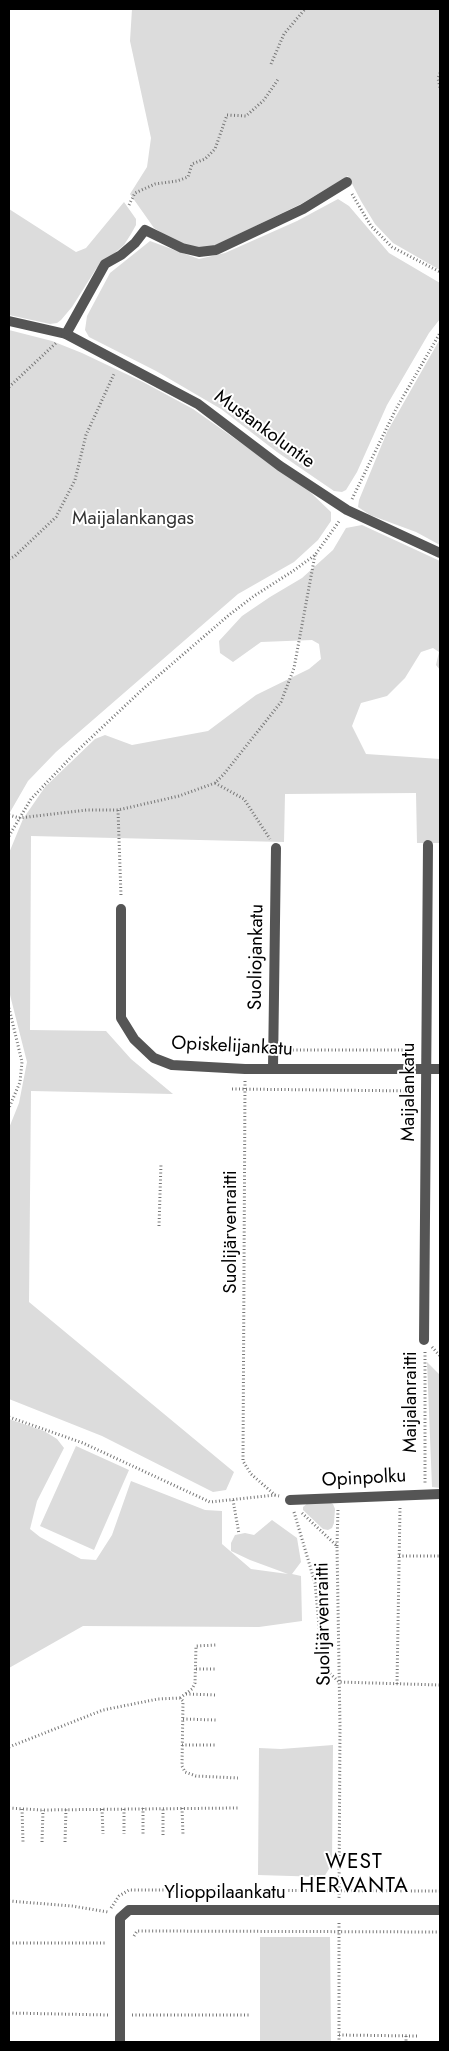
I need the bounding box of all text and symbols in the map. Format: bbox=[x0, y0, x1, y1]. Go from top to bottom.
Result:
street label: Mustankoluntie bbox=[209, 386, 319, 474]
park label: Maijalankangas bbox=[72, 508, 194, 530]
street label: Suoliojankatu bbox=[245, 904, 269, 1010]
street label: Opiskelijankatu bbox=[171, 1032, 293, 1062]
street label: Maijalankatu bbox=[398, 1043, 420, 1141]
street label: Suolijärvenraitti bbox=[220, 1170, 242, 1294]
street label: Maijalanraitti bbox=[400, 1351, 422, 1453]
street label: Opinpolku bbox=[321, 1465, 407, 1493]
street label: Suolijärvenraitti bbox=[312, 1562, 336, 1686]
district label: WEST HERVANTA bbox=[298, 1850, 410, 1900]
street label: Ylioppilaankatu bbox=[164, 1882, 286, 1904]

